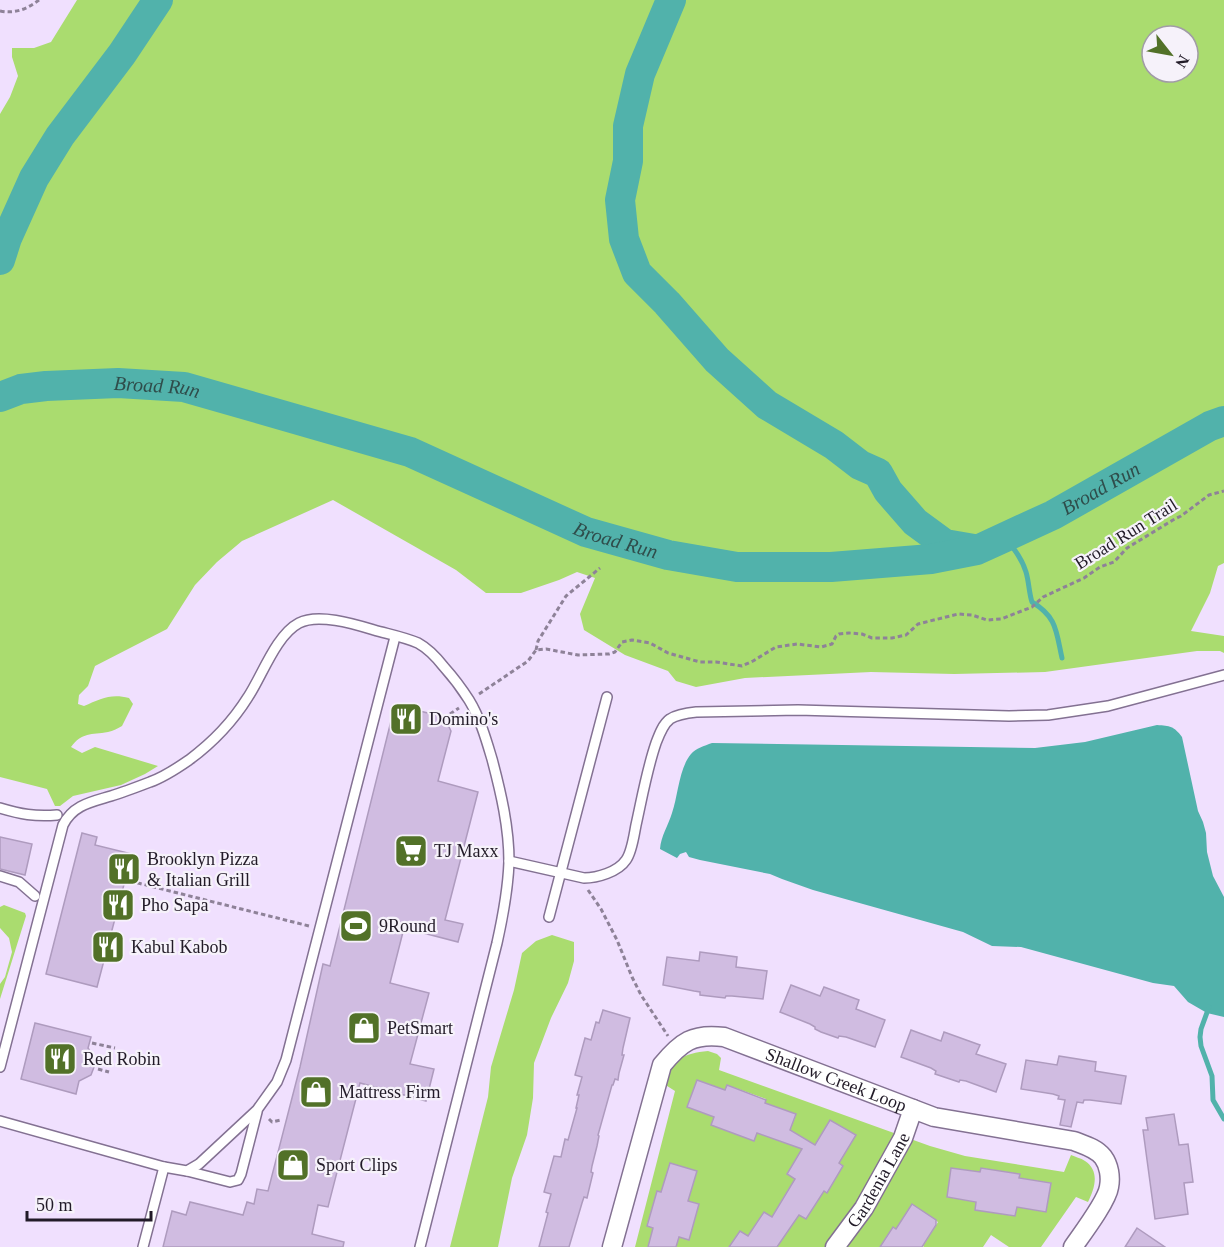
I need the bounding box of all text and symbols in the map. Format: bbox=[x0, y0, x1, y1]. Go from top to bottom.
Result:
north arrow bbox=[1140, 24, 1200, 84]
text: N bbox=[1172, 52, 1193, 71]
water label: Broad Run bbox=[113, 372, 203, 402]
water label: Broad Run bbox=[1057, 457, 1144, 519]
street label: Broad Run Trail bbox=[1071, 495, 1181, 573]
water label: Broad Run bbox=[570, 517, 660, 563]
restaurant icon: Domino's bbox=[388, 701, 424, 737]
place label: Domino's bbox=[429, 709, 498, 729]
supermarket icon: TJ Maxx bbox=[393, 833, 429, 869]
place label: TJ Maxx bbox=[434, 841, 499, 861]
place label: Brooklyn Pizza & Italian Grill bbox=[147, 849, 258, 890]
restaurant icon: Brooklyn Pizza & Italian Grill bbox=[106, 851, 142, 887]
restaurant icon: Pho Sapa bbox=[100, 887, 136, 923]
place label: Pho Sapa bbox=[141, 895, 209, 915]
sports icon: 9Round bbox=[338, 908, 374, 944]
place label: 9Round bbox=[379, 916, 436, 936]
restaurant icon: Kabul Kabob bbox=[90, 929, 126, 965]
place label: Kabul Kabob bbox=[131, 937, 227, 957]
shop icon: PetSmart bbox=[346, 1010, 382, 1046]
place label: PetSmart bbox=[387, 1018, 453, 1038]
restaurant icon: Red Robin bbox=[42, 1041, 78, 1077]
street label: Shallow Creek Loop bbox=[763, 1044, 909, 1116]
place label: Red Robin bbox=[83, 1049, 161, 1069]
shop icon: Mattress Firm bbox=[298, 1074, 334, 1110]
place label: Mattress Firm bbox=[339, 1082, 441, 1102]
street label: Gardenia Lane bbox=[843, 1130, 914, 1232]
shop icon: Sport Clips bbox=[275, 1147, 311, 1183]
place label: Sport Clips bbox=[316, 1155, 398, 1175]
scale bar bbox=[27, 1184, 152, 1222]
text: 50 m bbox=[36, 1195, 73, 1215]

